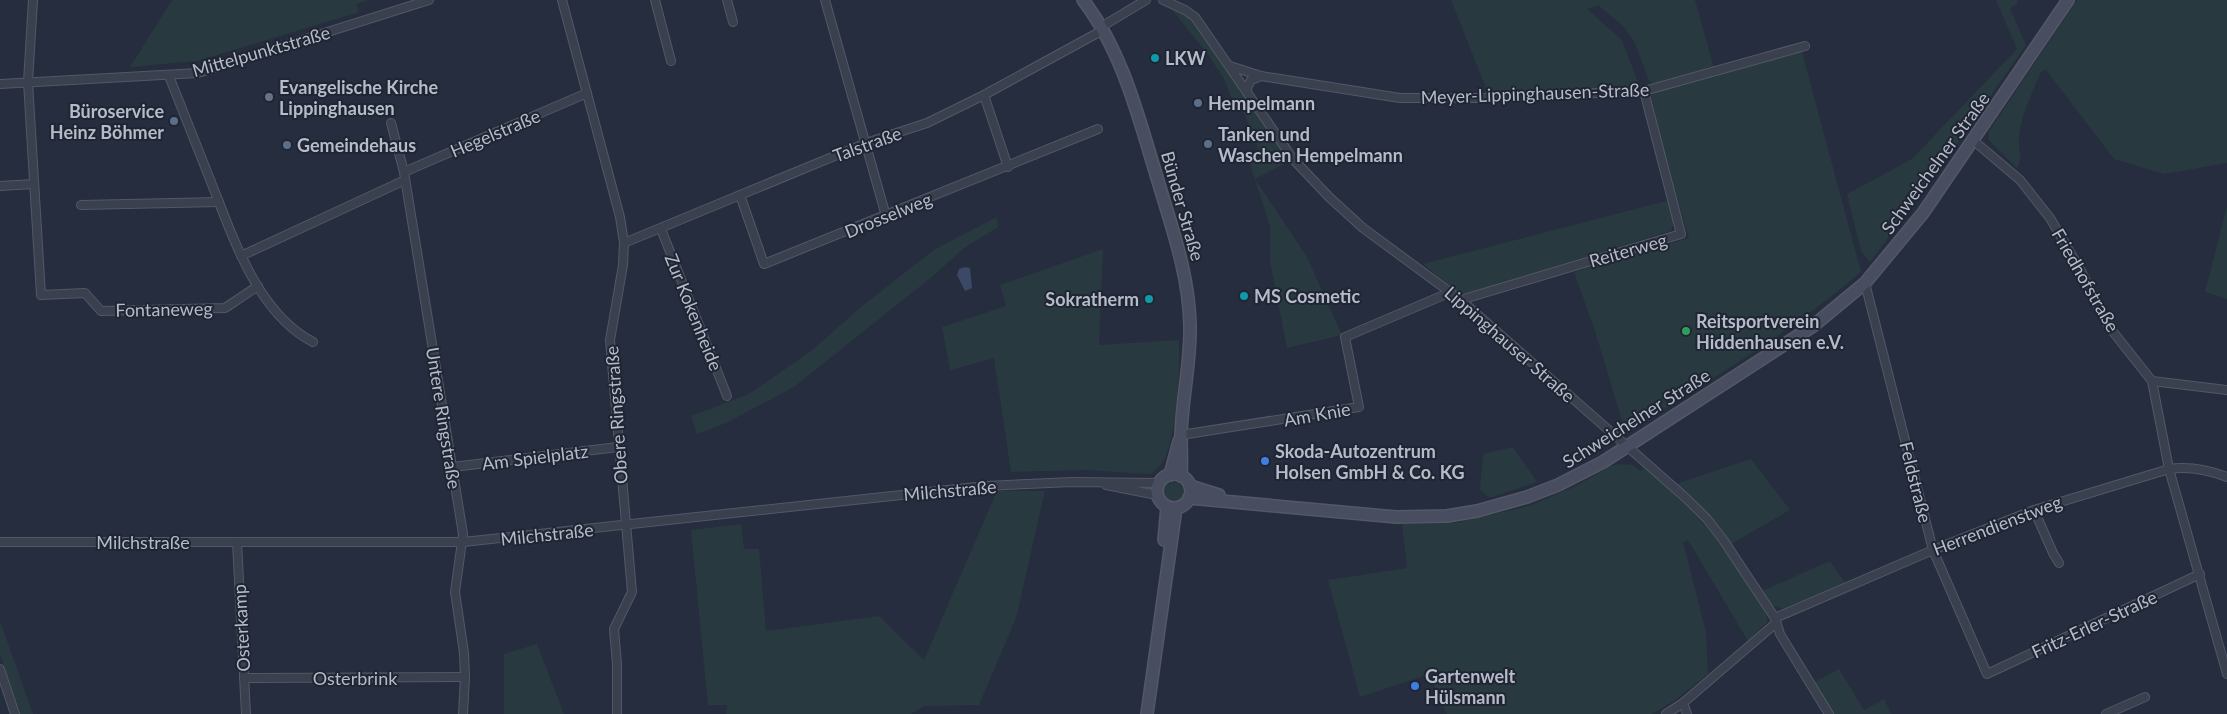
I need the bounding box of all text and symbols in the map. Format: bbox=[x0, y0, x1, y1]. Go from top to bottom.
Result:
street label: Mittelpunktstraße bbox=[190, 21, 332, 81]
place label: LKW bbox=[1165, 47, 1206, 69]
marker: LKW bbox=[1149, 52, 1161, 64]
place label: Evangelische Kirche Lippinghausen bbox=[279, 76, 439, 119]
street label: Meyer-Lippinghausen-Straße bbox=[1420, 78, 1650, 108]
street label: Schweichelner Straße bbox=[1876, 88, 1994, 238]
marker: Evangelische Kirche Lippinghausen bbox=[263, 91, 275, 103]
place label: Hempelmann bbox=[1208, 92, 1315, 114]
marker: Hempelmann bbox=[1192, 97, 1204, 109]
place label: Büroservice Heinz Böhmer bbox=[50, 100, 164, 143]
street label: Hegelstraße bbox=[447, 104, 543, 162]
marker: Büroservice Heinz Böhmer bbox=[168, 115, 180, 127]
street label: Talstraße bbox=[830, 121, 904, 167]
place label: Tanken und Waschen Hempelmann bbox=[1218, 123, 1403, 166]
place label: Gemeindehaus bbox=[297, 134, 416, 156]
marker: Tanken und Waschen Hempelmann bbox=[1202, 138, 1214, 150]
marker: Gemeindehaus bbox=[281, 139, 293, 151]
street label: Bünder Straße bbox=[1157, 149, 1209, 263]
street label: Drosselweg bbox=[841, 188, 935, 242]
street label: Friedhofstraße bbox=[2048, 224, 2124, 336]
street label: Reiterweg bbox=[1587, 228, 1669, 272]
street label: Zur Kokenheide bbox=[661, 250, 727, 374]
street label: Lippinghauser Straße bbox=[1440, 281, 1580, 407]
place label: MS Cosmetic bbox=[1254, 285, 1360, 307]
place label: Sokratherm bbox=[1045, 288, 1139, 310]
marker: MS Cosmetic bbox=[1238, 290, 1250, 302]
marker: Sokratherm bbox=[1143, 293, 1155, 305]
street label: Fontaneweg bbox=[115, 297, 213, 321]
place label: Reitsportverein Hiddenhausen e.V. bbox=[1696, 310, 1844, 353]
marker: Reitsportverein Hiddenhausen e.V. bbox=[1680, 325, 1692, 337]
street label: Untere Ringstraße bbox=[422, 345, 466, 491]
street label: Obere Ringstraße bbox=[600, 345, 632, 485]
street label: Schweichelner Straße bbox=[1558, 364, 1714, 472]
street label: Am Knie bbox=[1282, 397, 1352, 431]
street label: Feldstraße bbox=[1895, 439, 1937, 525]
street label: Am Spielplatz bbox=[481, 440, 589, 474]
place label: Skoda-Autozentrum Holsen GmbH & Co. KG bbox=[1275, 440, 1465, 483]
marker: Skoda-Autozentrum Holsen GmbH & Co. KG bbox=[1259, 455, 1271, 467]
street label: Milchstraße bbox=[903, 475, 997, 505]
street label: Herrendienstweg bbox=[1929, 490, 2065, 560]
street label: Milchstraße bbox=[499, 518, 595, 550]
street label: Milchstraße bbox=[96, 531, 190, 553]
street label: Osterkamp bbox=[228, 584, 254, 672]
street label: Fritz-Erler-Straße bbox=[2028, 585, 2160, 663]
place label: Gartenwelt Hülsmann bbox=[1425, 665, 1516, 708]
street label: Osterbrink bbox=[313, 667, 398, 689]
marker: Gartenwelt Hülsmann bbox=[1409, 680, 1421, 692]

